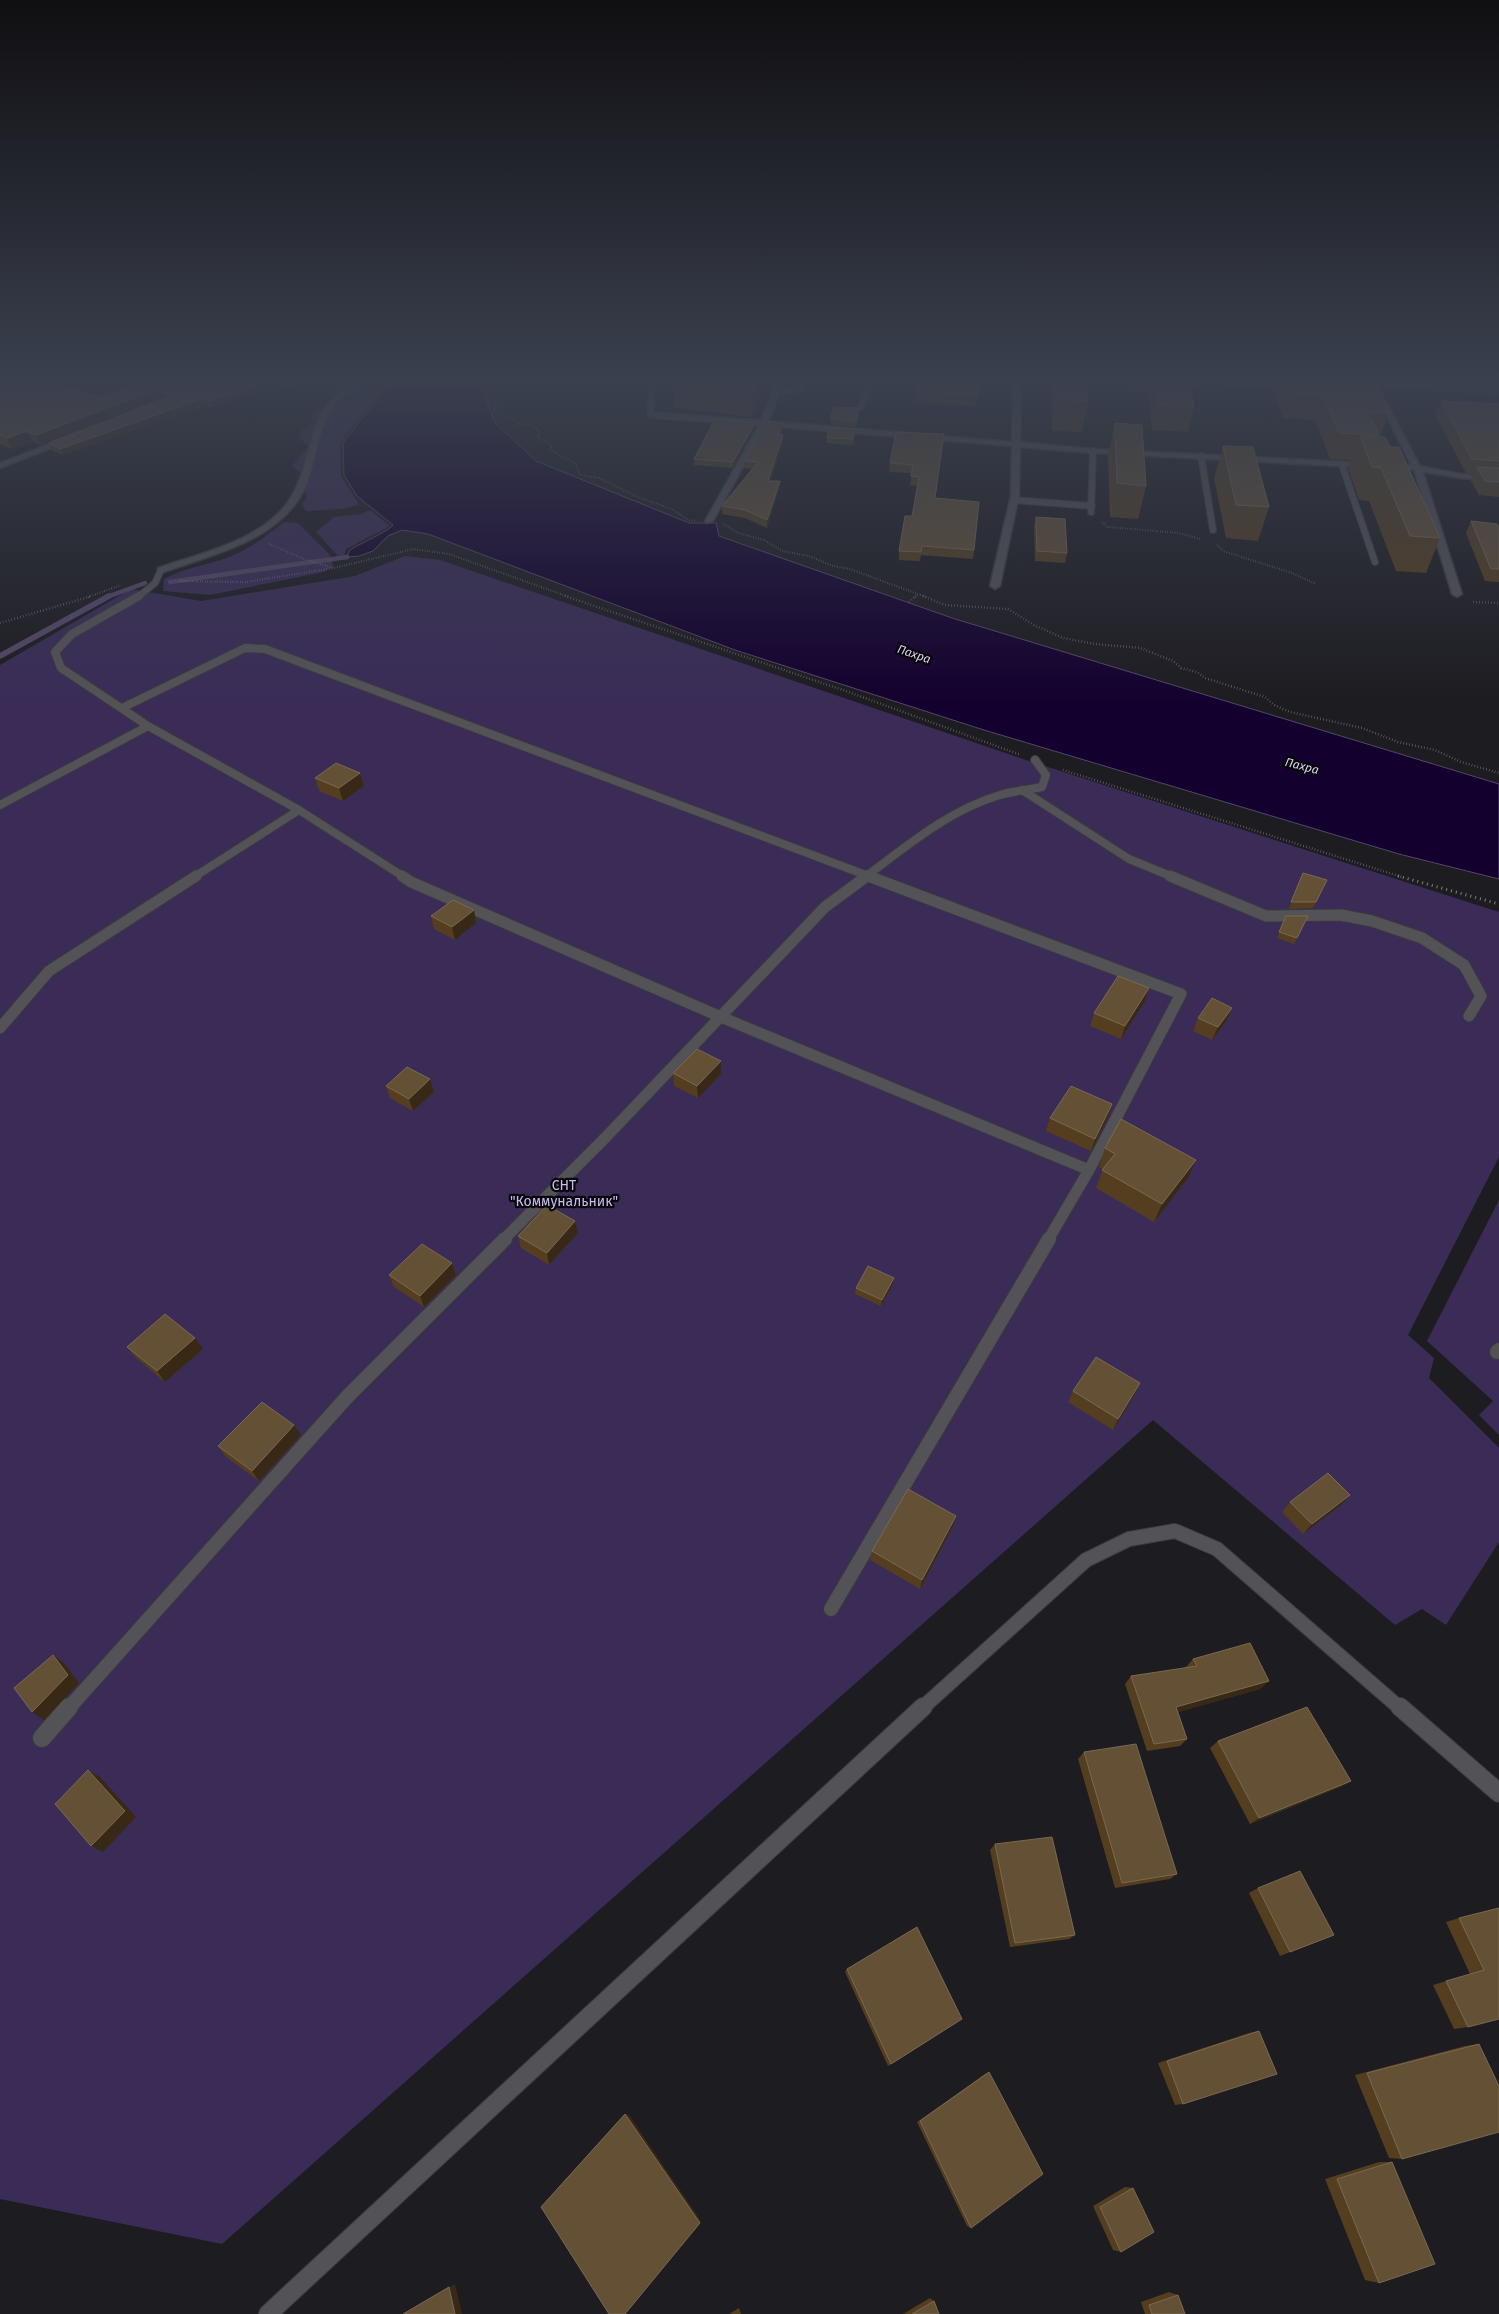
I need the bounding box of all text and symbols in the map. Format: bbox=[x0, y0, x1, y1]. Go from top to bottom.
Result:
water label: Пахра bbox=[895, 642, 933, 666]
water label: Пахра bbox=[1284, 755, 1321, 777]
park label: СНТ "Коммунальник" bbox=[510, 1177, 618, 1210]

